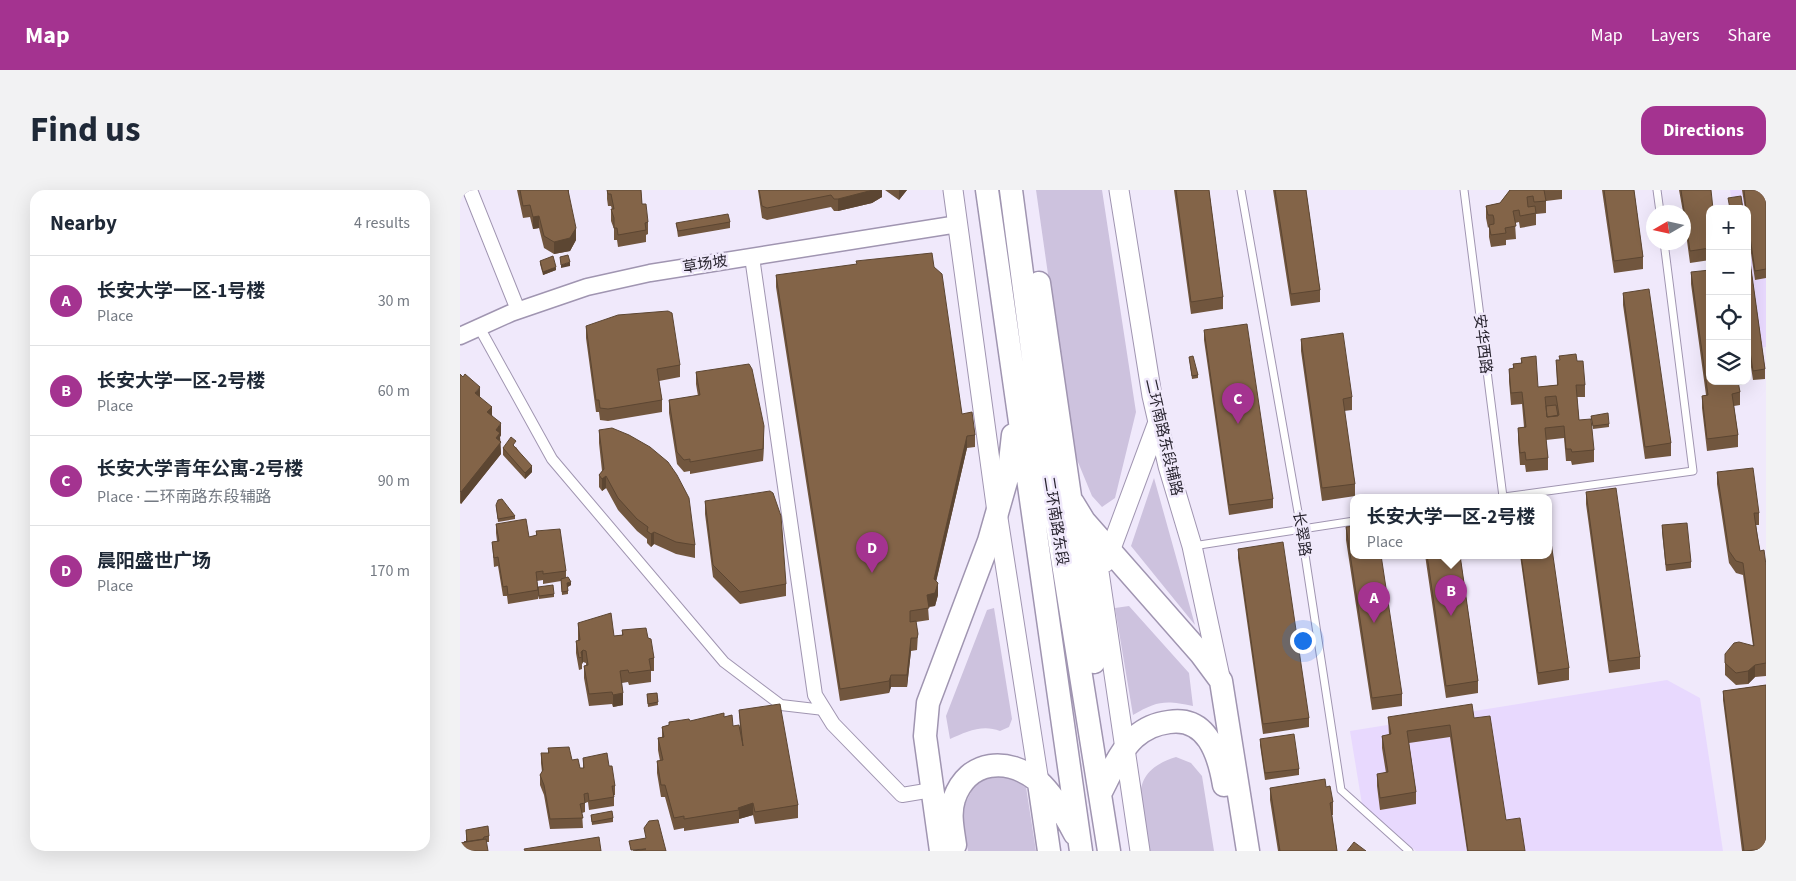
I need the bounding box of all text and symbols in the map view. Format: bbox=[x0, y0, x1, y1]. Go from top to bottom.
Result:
text: Map bbox=[25, 18, 70, 53]
text: Map bbox=[1591, 23, 1623, 48]
text: Layers bbox=[1651, 23, 1700, 48]
text: Share bbox=[1728, 23, 1771, 48]
text: Find us bbox=[30, 105, 140, 155]
button: Directions bbox=[1641, 106, 1766, 155]
north arrow bbox=[1646, 205, 1691, 250]
map controls bbox=[1706, 205, 1751, 385]
button: + bbox=[1706, 205, 1751, 250]
text: Nearby bbox=[50, 208, 117, 238]
text: 4 results bbox=[354, 212, 410, 234]
button: − bbox=[1706, 250, 1751, 295]
street label: 草场坡 bbox=[681, 251, 729, 278]
text: 长安大学一区-1号楼 bbox=[97, 278, 265, 305]
text: A bbox=[61, 290, 71, 312]
text: 30 m bbox=[378, 290, 410, 312]
button: locate bbox=[1706, 295, 1751, 340]
text: Place bbox=[97, 305, 133, 327]
street label: 安华西路 bbox=[1468, 313, 1497, 375]
button: layers bbox=[1706, 340, 1751, 385]
text: 长安大学一区-2号楼 bbox=[97, 368, 265, 395]
street label: 二环南路东段辅路 bbox=[1140, 376, 1187, 498]
text: B bbox=[61, 380, 71, 402]
text: 60 m bbox=[378, 380, 410, 402]
pin: C bbox=[1222, 383, 1254, 424]
text: Place bbox=[97, 395, 133, 417]
text: 长安大学青年公寓-2号楼 bbox=[97, 456, 303, 483]
text: C bbox=[61, 470, 71, 492]
text: 90 m bbox=[378, 470, 410, 492]
street label: 二环南路东段 bbox=[1038, 475, 1073, 567]
text: Place · 二环南路东段辅路 bbox=[97, 486, 271, 508]
popup bbox=[1350, 494, 1552, 559]
text: 长安大学一区-2号楼 bbox=[1367, 504, 1535, 531]
street label: 长翠路 bbox=[1288, 510, 1315, 558]
text: Place bbox=[1367, 531, 1403, 553]
pin: D bbox=[856, 532, 888, 573]
text: 晨阳盛世广场 bbox=[97, 548, 211, 575]
text: D bbox=[61, 560, 71, 582]
text: 170 m bbox=[370, 560, 410, 582]
text: Place bbox=[97, 575, 133, 597]
pin: B bbox=[1435, 575, 1467, 616]
pin: A bbox=[1358, 582, 1390, 623]
your location bbox=[1290, 628, 1316, 654]

